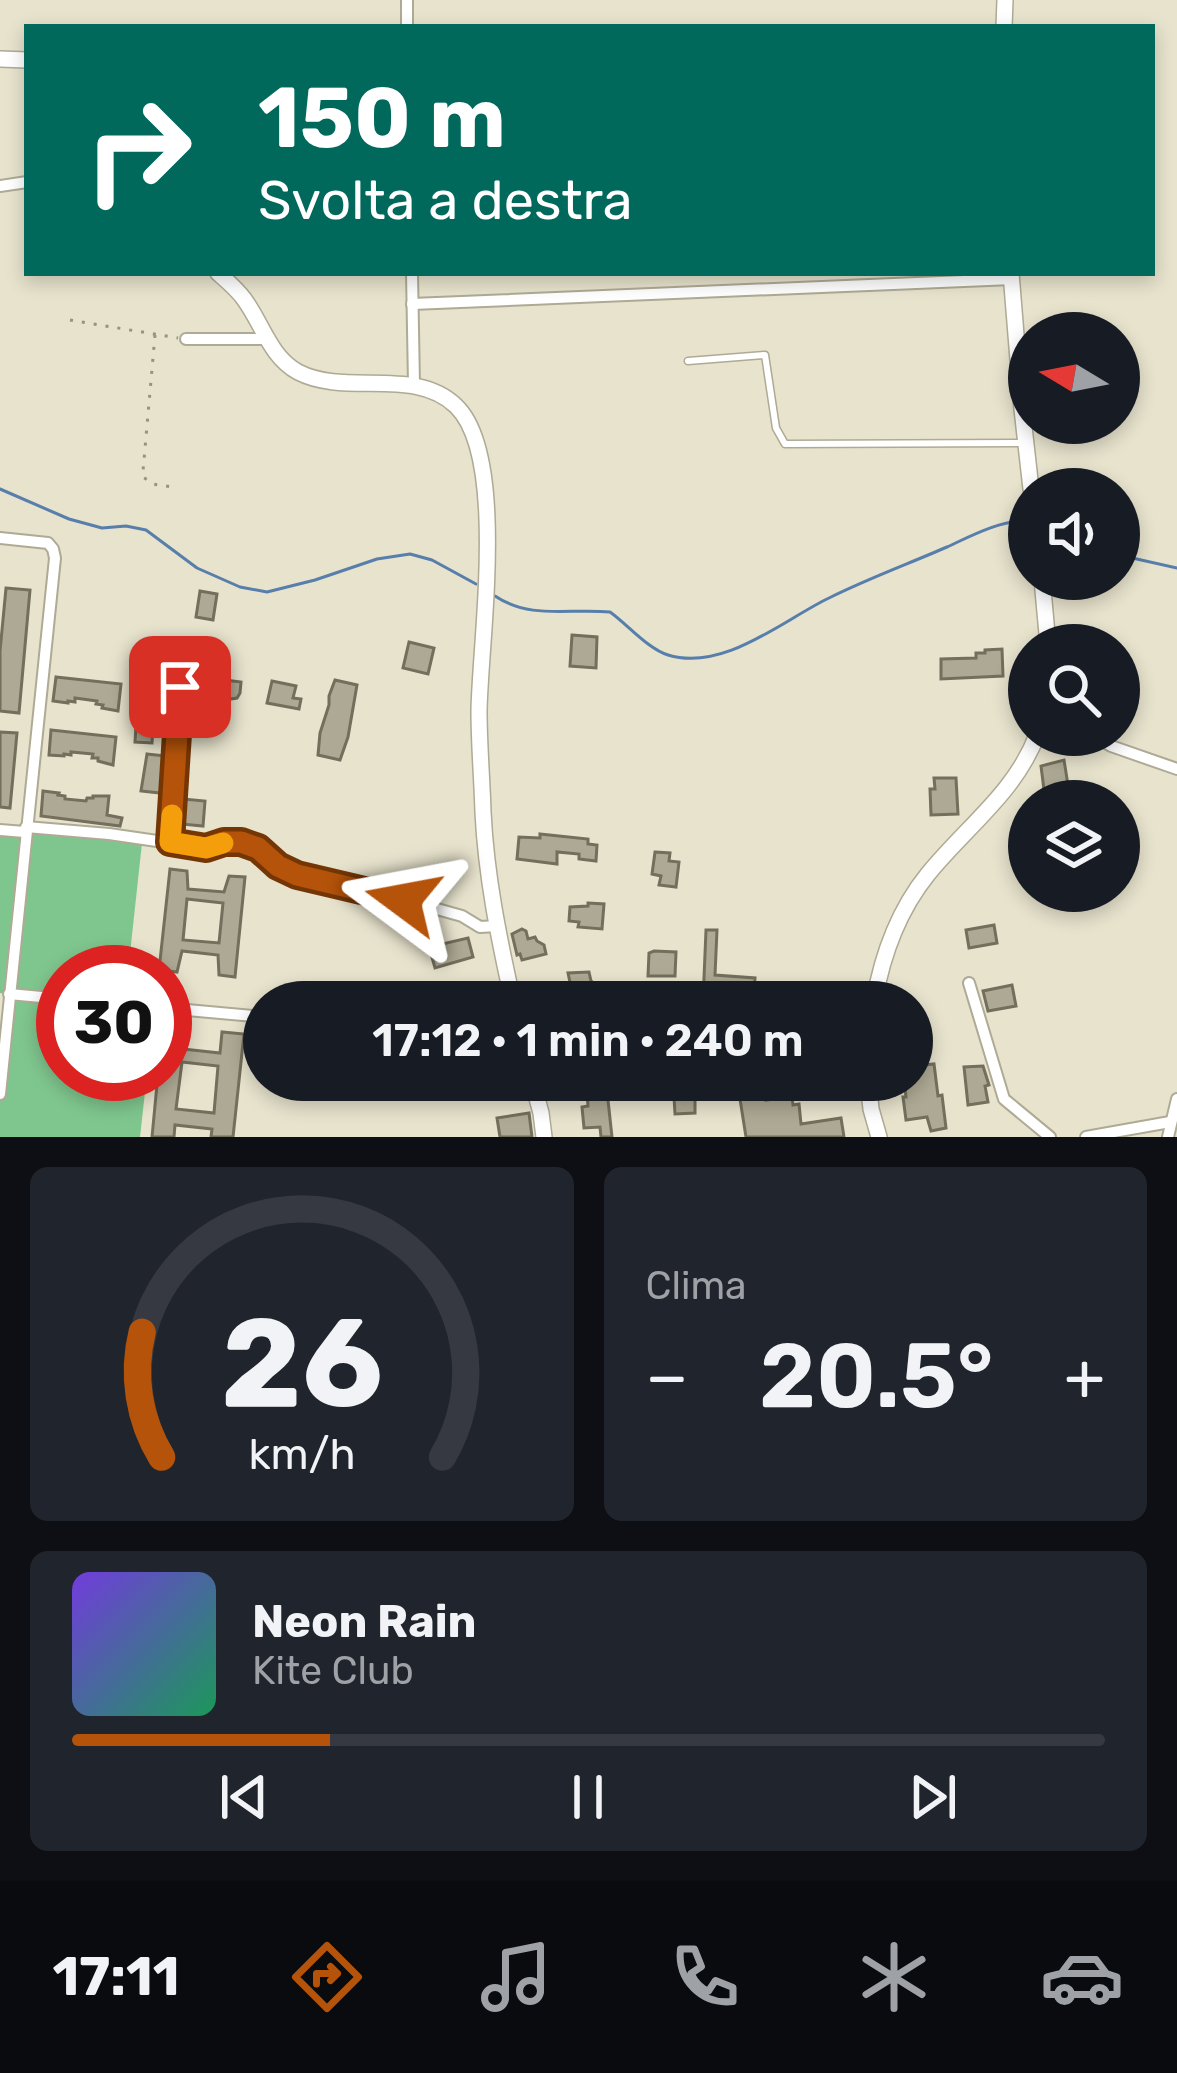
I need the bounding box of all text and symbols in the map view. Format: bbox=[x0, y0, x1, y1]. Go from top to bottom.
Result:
text: 150 m bbox=[258, 68, 506, 168]
icon: right bbox=[60, 72, 216, 228]
text: Svolta a destra bbox=[258, 169, 632, 233]
north arrow bbox=[1008, 312, 1140, 444]
map controls bbox=[1008, 312, 1140, 912]
button: sound bbox=[1008, 468, 1140, 600]
button: search bbox=[1008, 624, 1140, 756]
pin bbox=[129, 636, 231, 738]
icon: arrive bbox=[147, 654, 213, 720]
button: layers bbox=[1008, 780, 1140, 912]
position arrow bbox=[340, 837, 466, 963]
speed limit sign: 30 bbox=[36, 945, 192, 1101]
text: 17:12 · 1 min · 240 m bbox=[372, 1014, 804, 1067]
text: Clima bbox=[646, 1263, 747, 1309]
text: 26 bbox=[221, 1289, 383, 1437]
text: 20.5° bbox=[759, 1323, 993, 1430]
text: − bbox=[646, 1337, 688, 1416]
text: + bbox=[1064, 1337, 1105, 1416]
text: km/h bbox=[248, 1429, 355, 1480]
text: Neon Rain bbox=[252, 1595, 477, 1648]
text: Kite Club bbox=[252, 1648, 414, 1694]
icon: previous bbox=[211, 1764, 277, 1830]
icon: pause bbox=[555, 1764, 621, 1830]
icon: next bbox=[900, 1764, 966, 1830]
icon: directions bbox=[285, 1935, 369, 2019]
icon: music bbox=[474, 1935, 558, 2019]
icon: phone bbox=[663, 1935, 747, 2019]
icon: climate bbox=[852, 1935, 936, 2019]
icon: car bbox=[1040, 1935, 1124, 2019]
text: 17:11 bbox=[52, 1945, 180, 2009]

